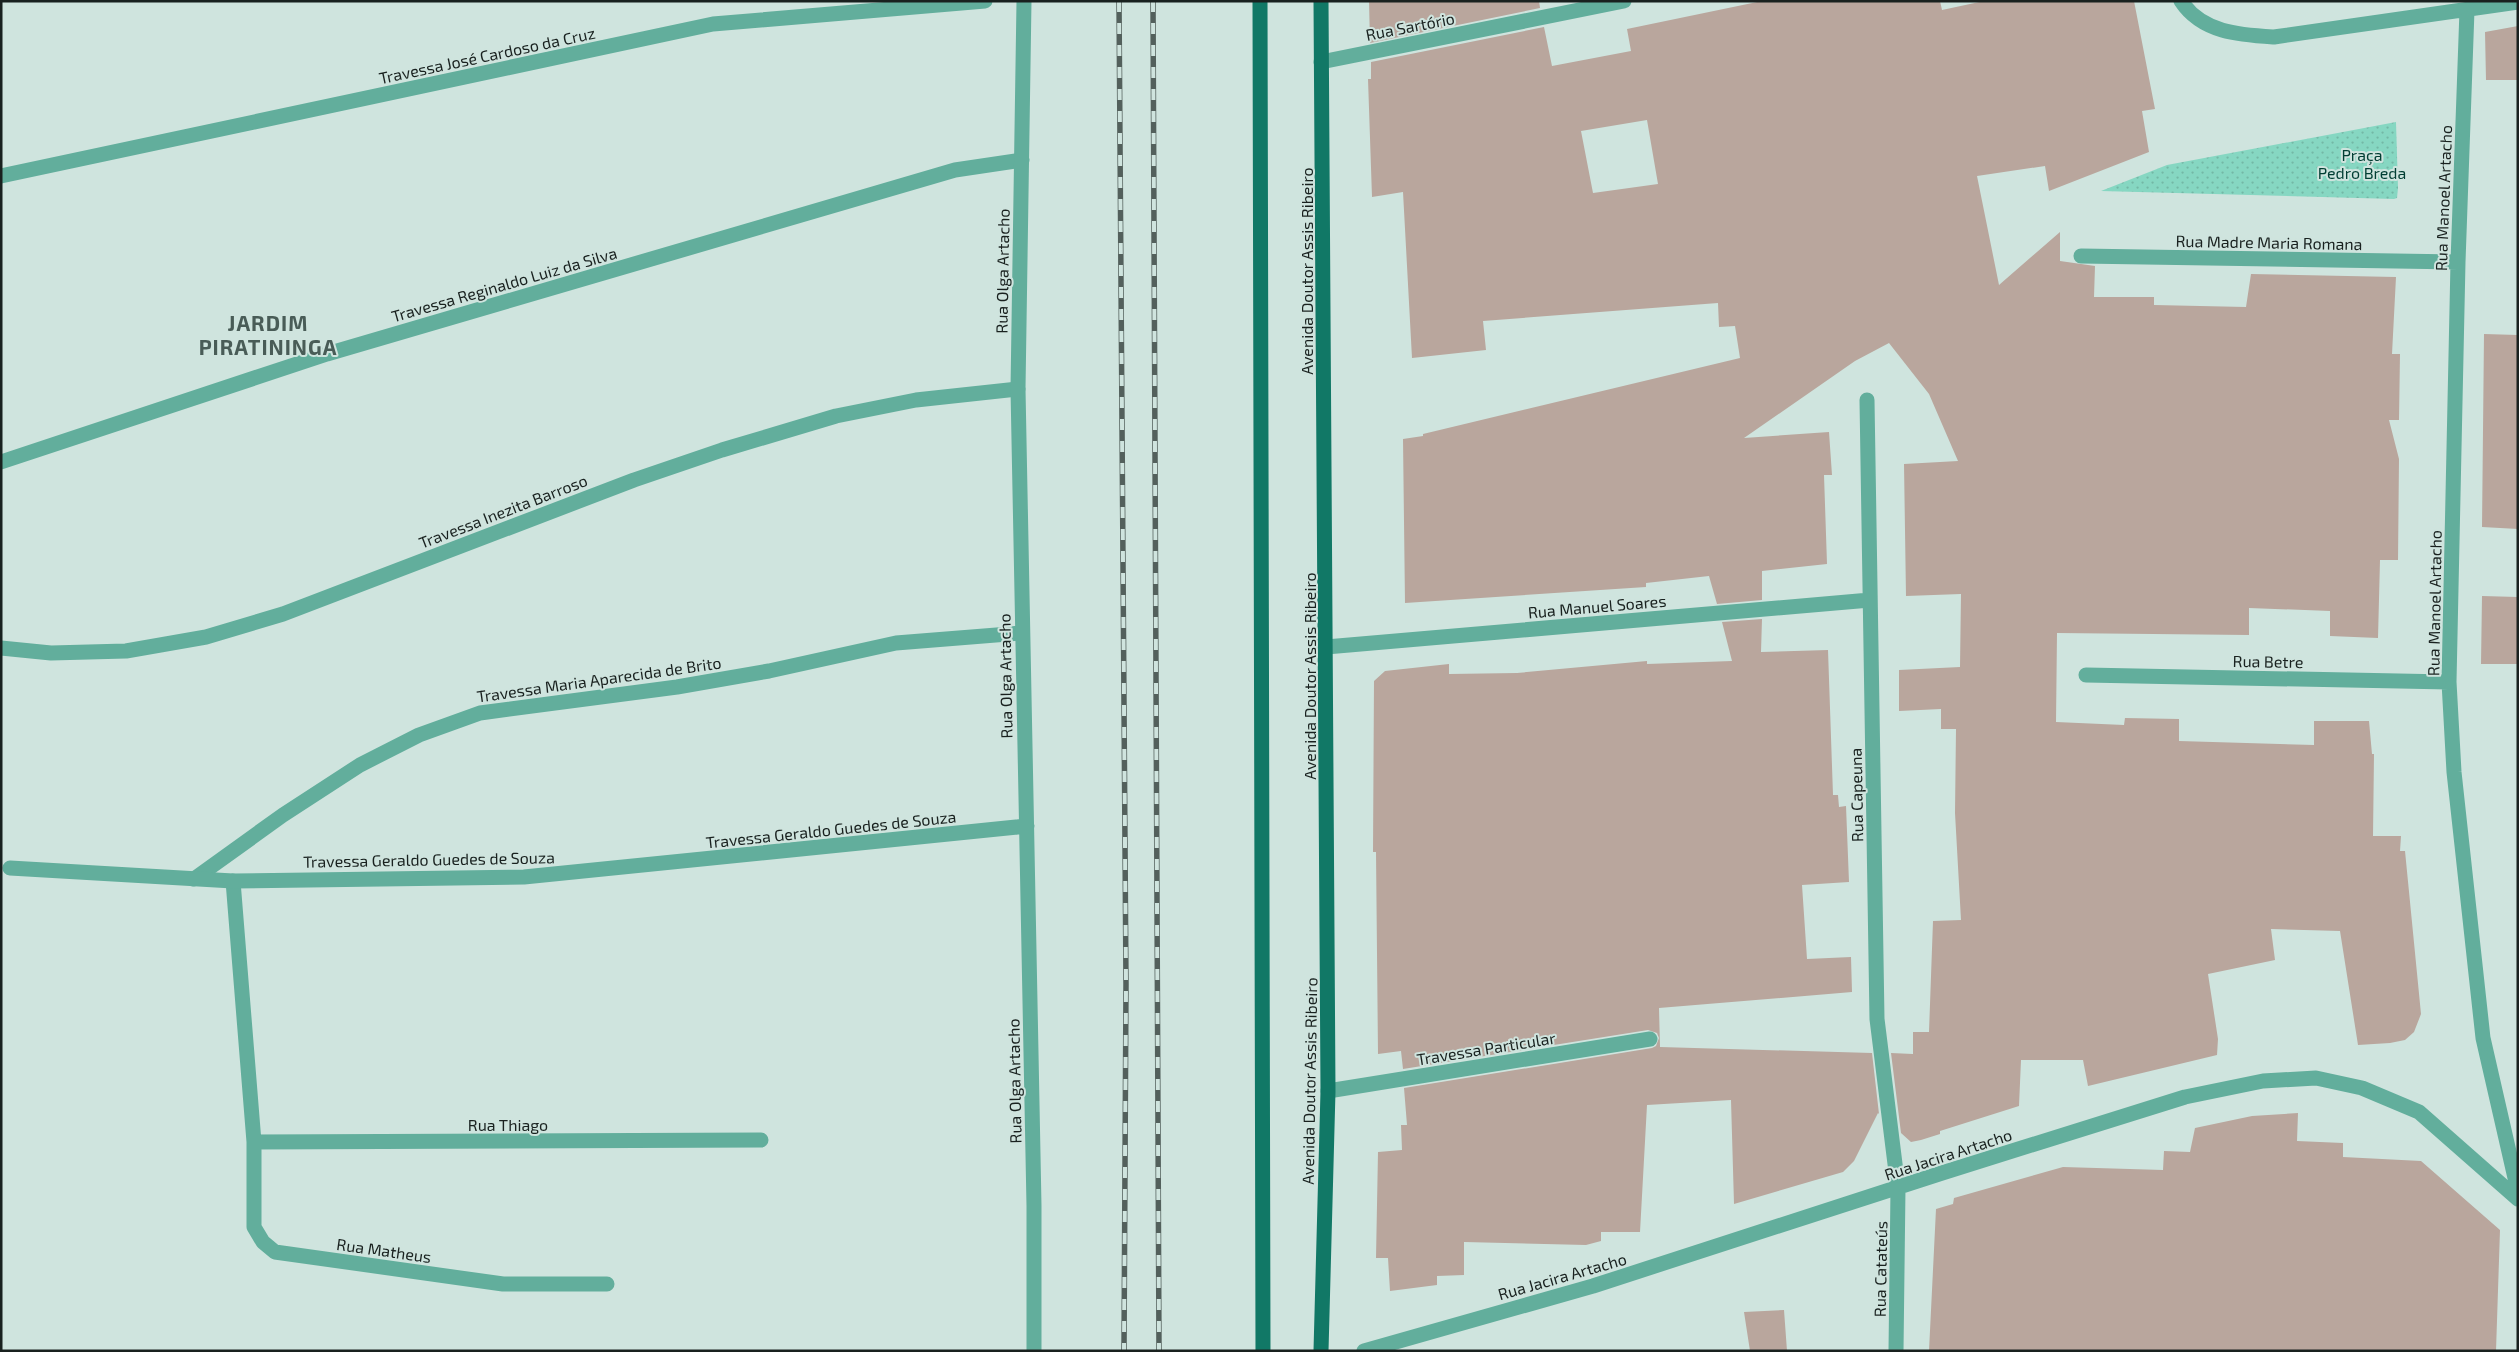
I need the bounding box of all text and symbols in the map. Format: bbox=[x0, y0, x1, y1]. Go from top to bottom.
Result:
street label: Rua Sartório bbox=[1364, 8, 1456, 44]
street label: Travessa José Cardoso da Cruz bbox=[377, 23, 597, 87]
street label: Rua Manoel Artacho bbox=[2431, 125, 2455, 271]
park label: Praça Pedro Breda bbox=[2318, 145, 2406, 182]
street label: Avenida Doutor Assis Ribeiro bbox=[1297, 167, 1316, 375]
street label: Rua Olga Artacho bbox=[991, 208, 1013, 334]
street label: Rua Madre Maria Romana bbox=[2175, 231, 2363, 253]
street label: Travessa Reginaldo Luiz da Silva bbox=[389, 243, 619, 325]
district label: JARDIM PIRATININGA bbox=[199, 310, 337, 359]
street label: Travessa Inezita Barroso bbox=[416, 470, 590, 552]
street label: Rua Manoel Artacho bbox=[2423, 530, 2445, 676]
street label: Avenida Doutor Assis Ribeiro bbox=[1300, 572, 1319, 780]
street label: Rua Manuel Soares bbox=[1527, 590, 1667, 622]
street label: Rua Olga Artacho bbox=[994, 613, 1016, 739]
street label: Rua Betre bbox=[2232, 651, 2304, 671]
street label: Travessa Maria Aparecida de Brito bbox=[476, 652, 722, 706]
street label: Rua Capeuna bbox=[1846, 748, 1866, 842]
street label: Travessa Geraldo Guedes de Souza bbox=[705, 806, 957, 852]
street label: Travessa Geraldo Guedes de Souza bbox=[303, 847, 555, 871]
street label: Avenida Doutor Assis Ribeiro bbox=[1298, 977, 1320, 1185]
street label: Rua Olga Artacho bbox=[1003, 1018, 1025, 1144]
street label: Travessa Particular bbox=[1415, 1028, 1557, 1068]
street label: Rua Thiago bbox=[468, 1115, 548, 1134]
street label: Rua Jacira Artacho bbox=[1882, 1124, 2014, 1184]
street label: Rua Catateús bbox=[1870, 1221, 1890, 1317]
street label: Rua Matheus bbox=[335, 1234, 433, 1266]
street label: Rua Jacira Artacho bbox=[1496, 1249, 1628, 1303]

